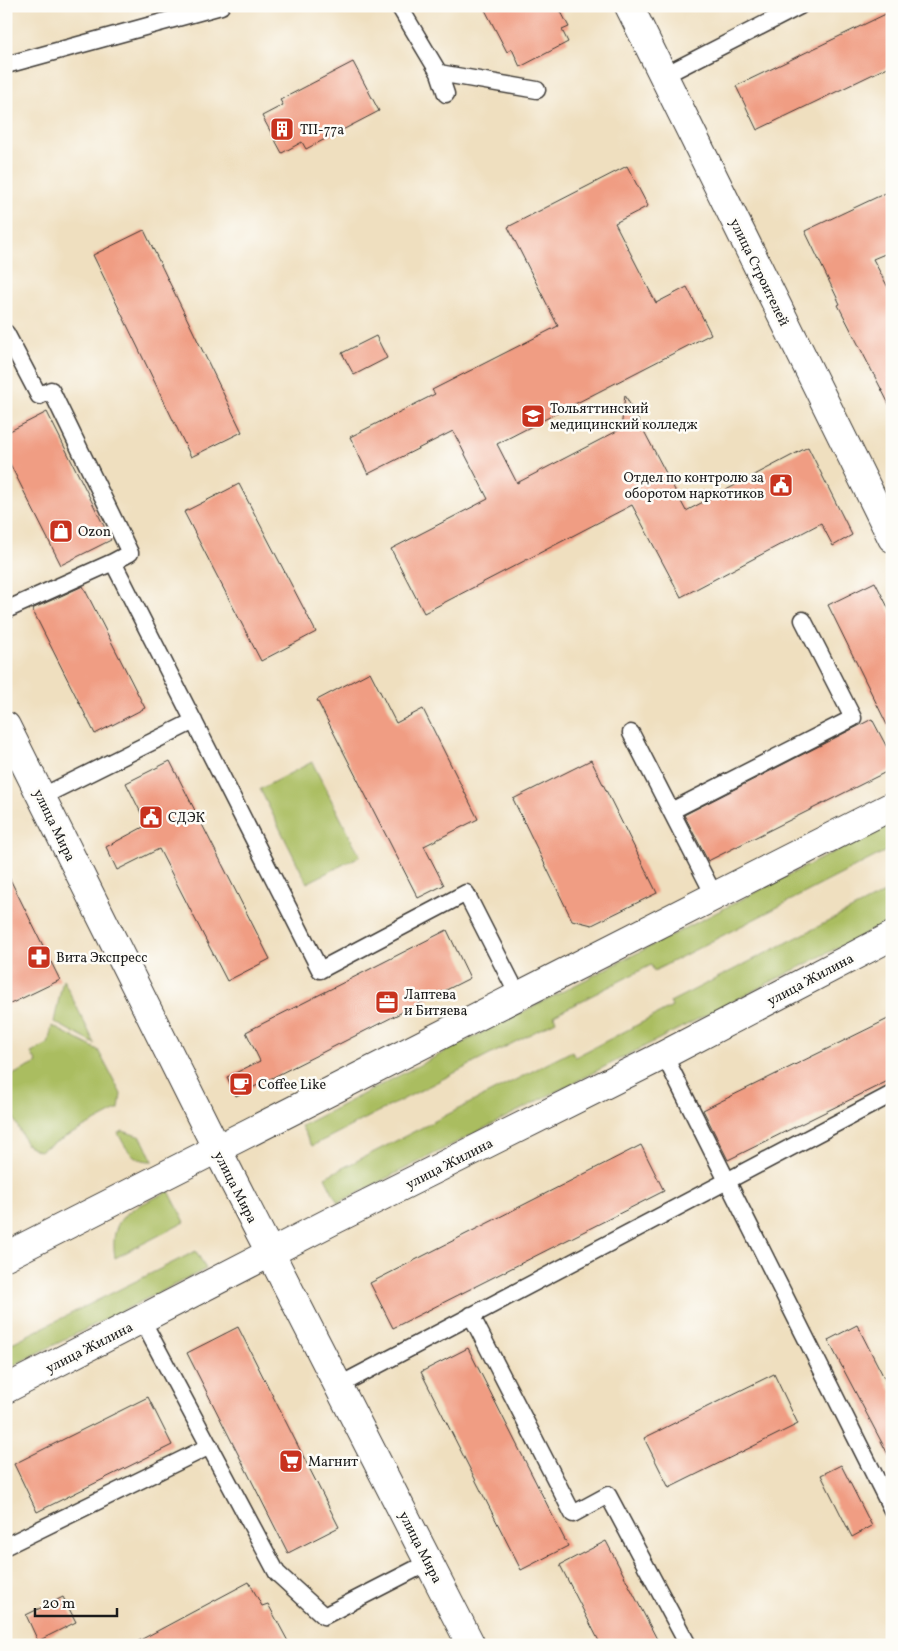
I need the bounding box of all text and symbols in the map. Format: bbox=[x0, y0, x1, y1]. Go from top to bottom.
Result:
building icon: ТП-77а bbox=[269, 116, 295, 142]
place label: ТП-77а bbox=[300, 121, 344, 140]
street label: улица Строителей bbox=[724, 216, 793, 330]
place label: Тольяттинский медицинский колледж bbox=[550, 400, 698, 435]
school or university icon: Тольяттинский медицинский колледж bbox=[520, 403, 546, 429]
place label: Отдел по контролю за оборотом наркотиков bbox=[624, 469, 764, 504]
public building icon: Отдел по контролю за оборотом наркотиков bbox=[768, 472, 794, 498]
shop icon: Ozon bbox=[48, 518, 74, 544]
place label: Ozon bbox=[78, 523, 111, 542]
street label: улица Мира bbox=[28, 786, 79, 865]
public building icon: СДЭК bbox=[138, 804, 164, 830]
place label: СДЭК bbox=[168, 809, 206, 828]
pharmacy icon: Вита Экспресс bbox=[26, 944, 52, 970]
place label: Вита Экспресс bbox=[56, 949, 147, 968]
street label: улица Жилина bbox=[764, 949, 857, 1011]
place label: Лаптева и Битяева bbox=[404, 986, 467, 1021]
office icon: Лаптева и Битяева bbox=[374, 989, 400, 1015]
cafe icon: Coffee Like bbox=[228, 1071, 254, 1097]
place label: Coffee Like bbox=[258, 1076, 326, 1095]
street label: улица Жилина bbox=[403, 1134, 497, 1194]
street label: улица Мира bbox=[208, 1148, 261, 1227]
street label: улица Жилина bbox=[43, 1318, 137, 1378]
supermarket icon: Магнит bbox=[278, 1448, 304, 1474]
place label: Магнит bbox=[308, 1453, 358, 1472]
street label: улица Мира bbox=[393, 1508, 446, 1587]
scale bar bbox=[35, 1586, 118, 1618]
text: 20 m bbox=[42, 1594, 75, 1615]

